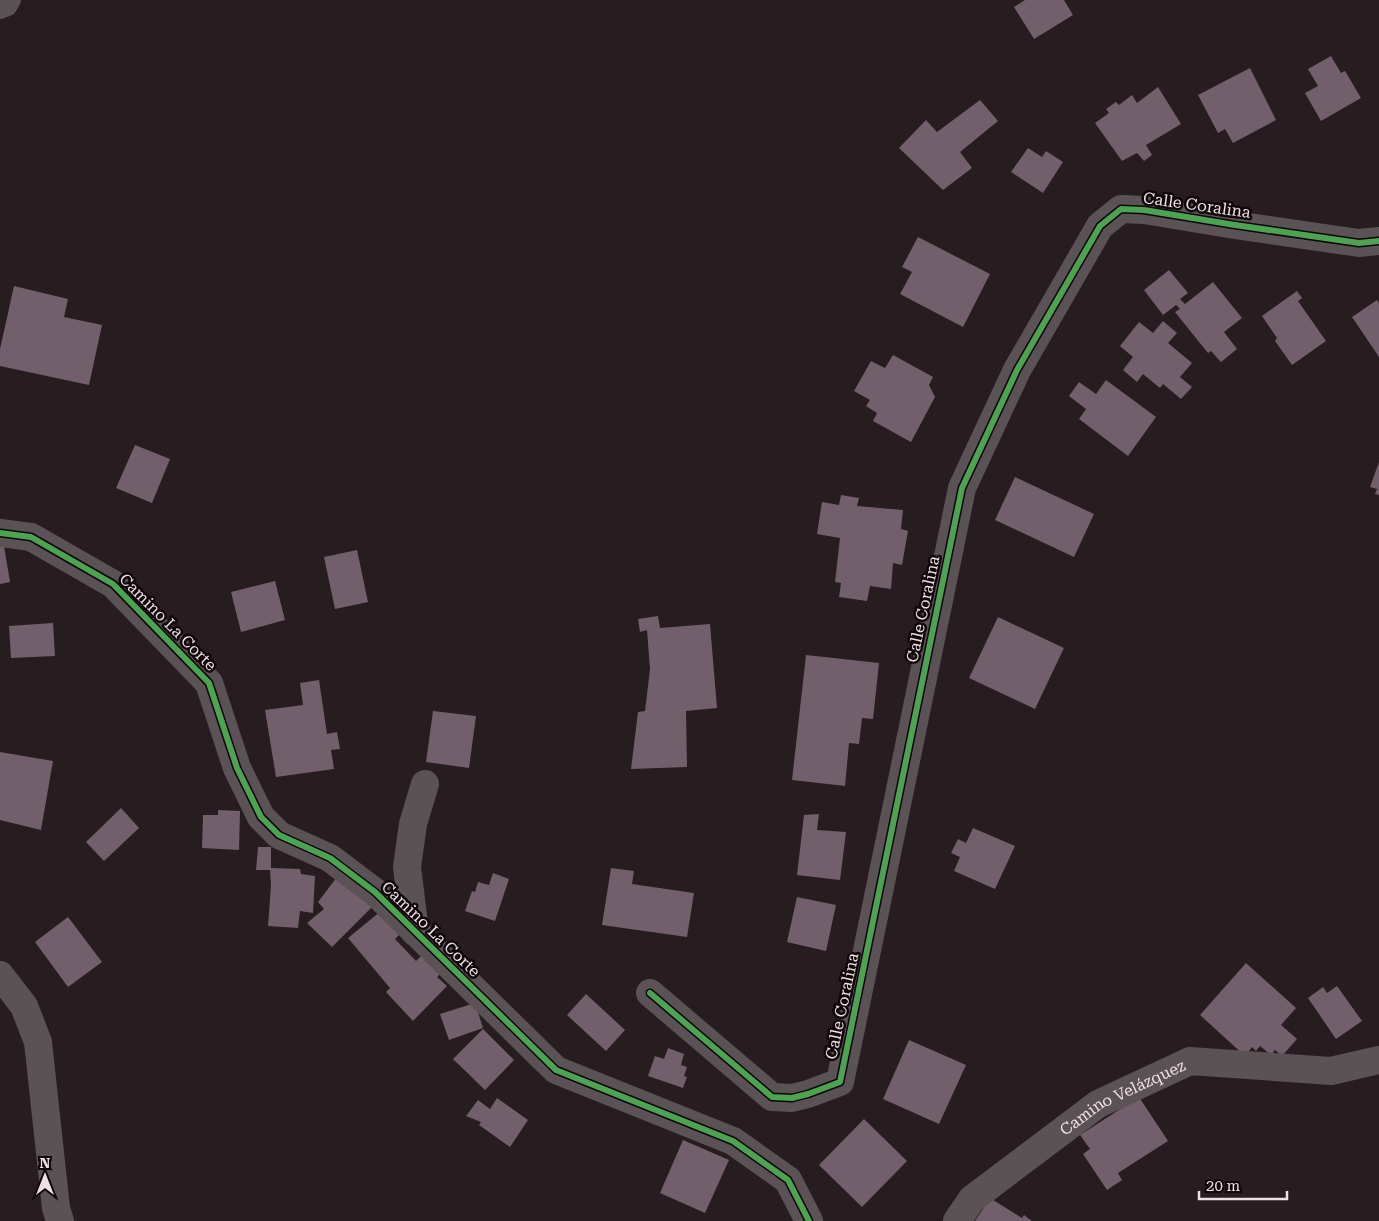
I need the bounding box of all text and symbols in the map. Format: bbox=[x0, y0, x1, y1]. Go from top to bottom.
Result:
street label: Calle Coralina bbox=[1142, 188, 1252, 222]
street label: Calle Coralina bbox=[902, 554, 944, 664]
street label: Camino La Corte bbox=[115, 569, 221, 675]
street label: Camino La Corte bbox=[378, 877, 484, 981]
street label: Calle Coralina bbox=[821, 951, 863, 1061]
street label: Camino Velázquez bbox=[1056, 1055, 1188, 1139]
north arrow bbox=[20, 1151, 70, 1201]
text: N bbox=[40, 1155, 51, 1171]
scale bar bbox=[1199, 1168, 1286, 1200]
text: 20 m bbox=[1206, 1177, 1241, 1195]

